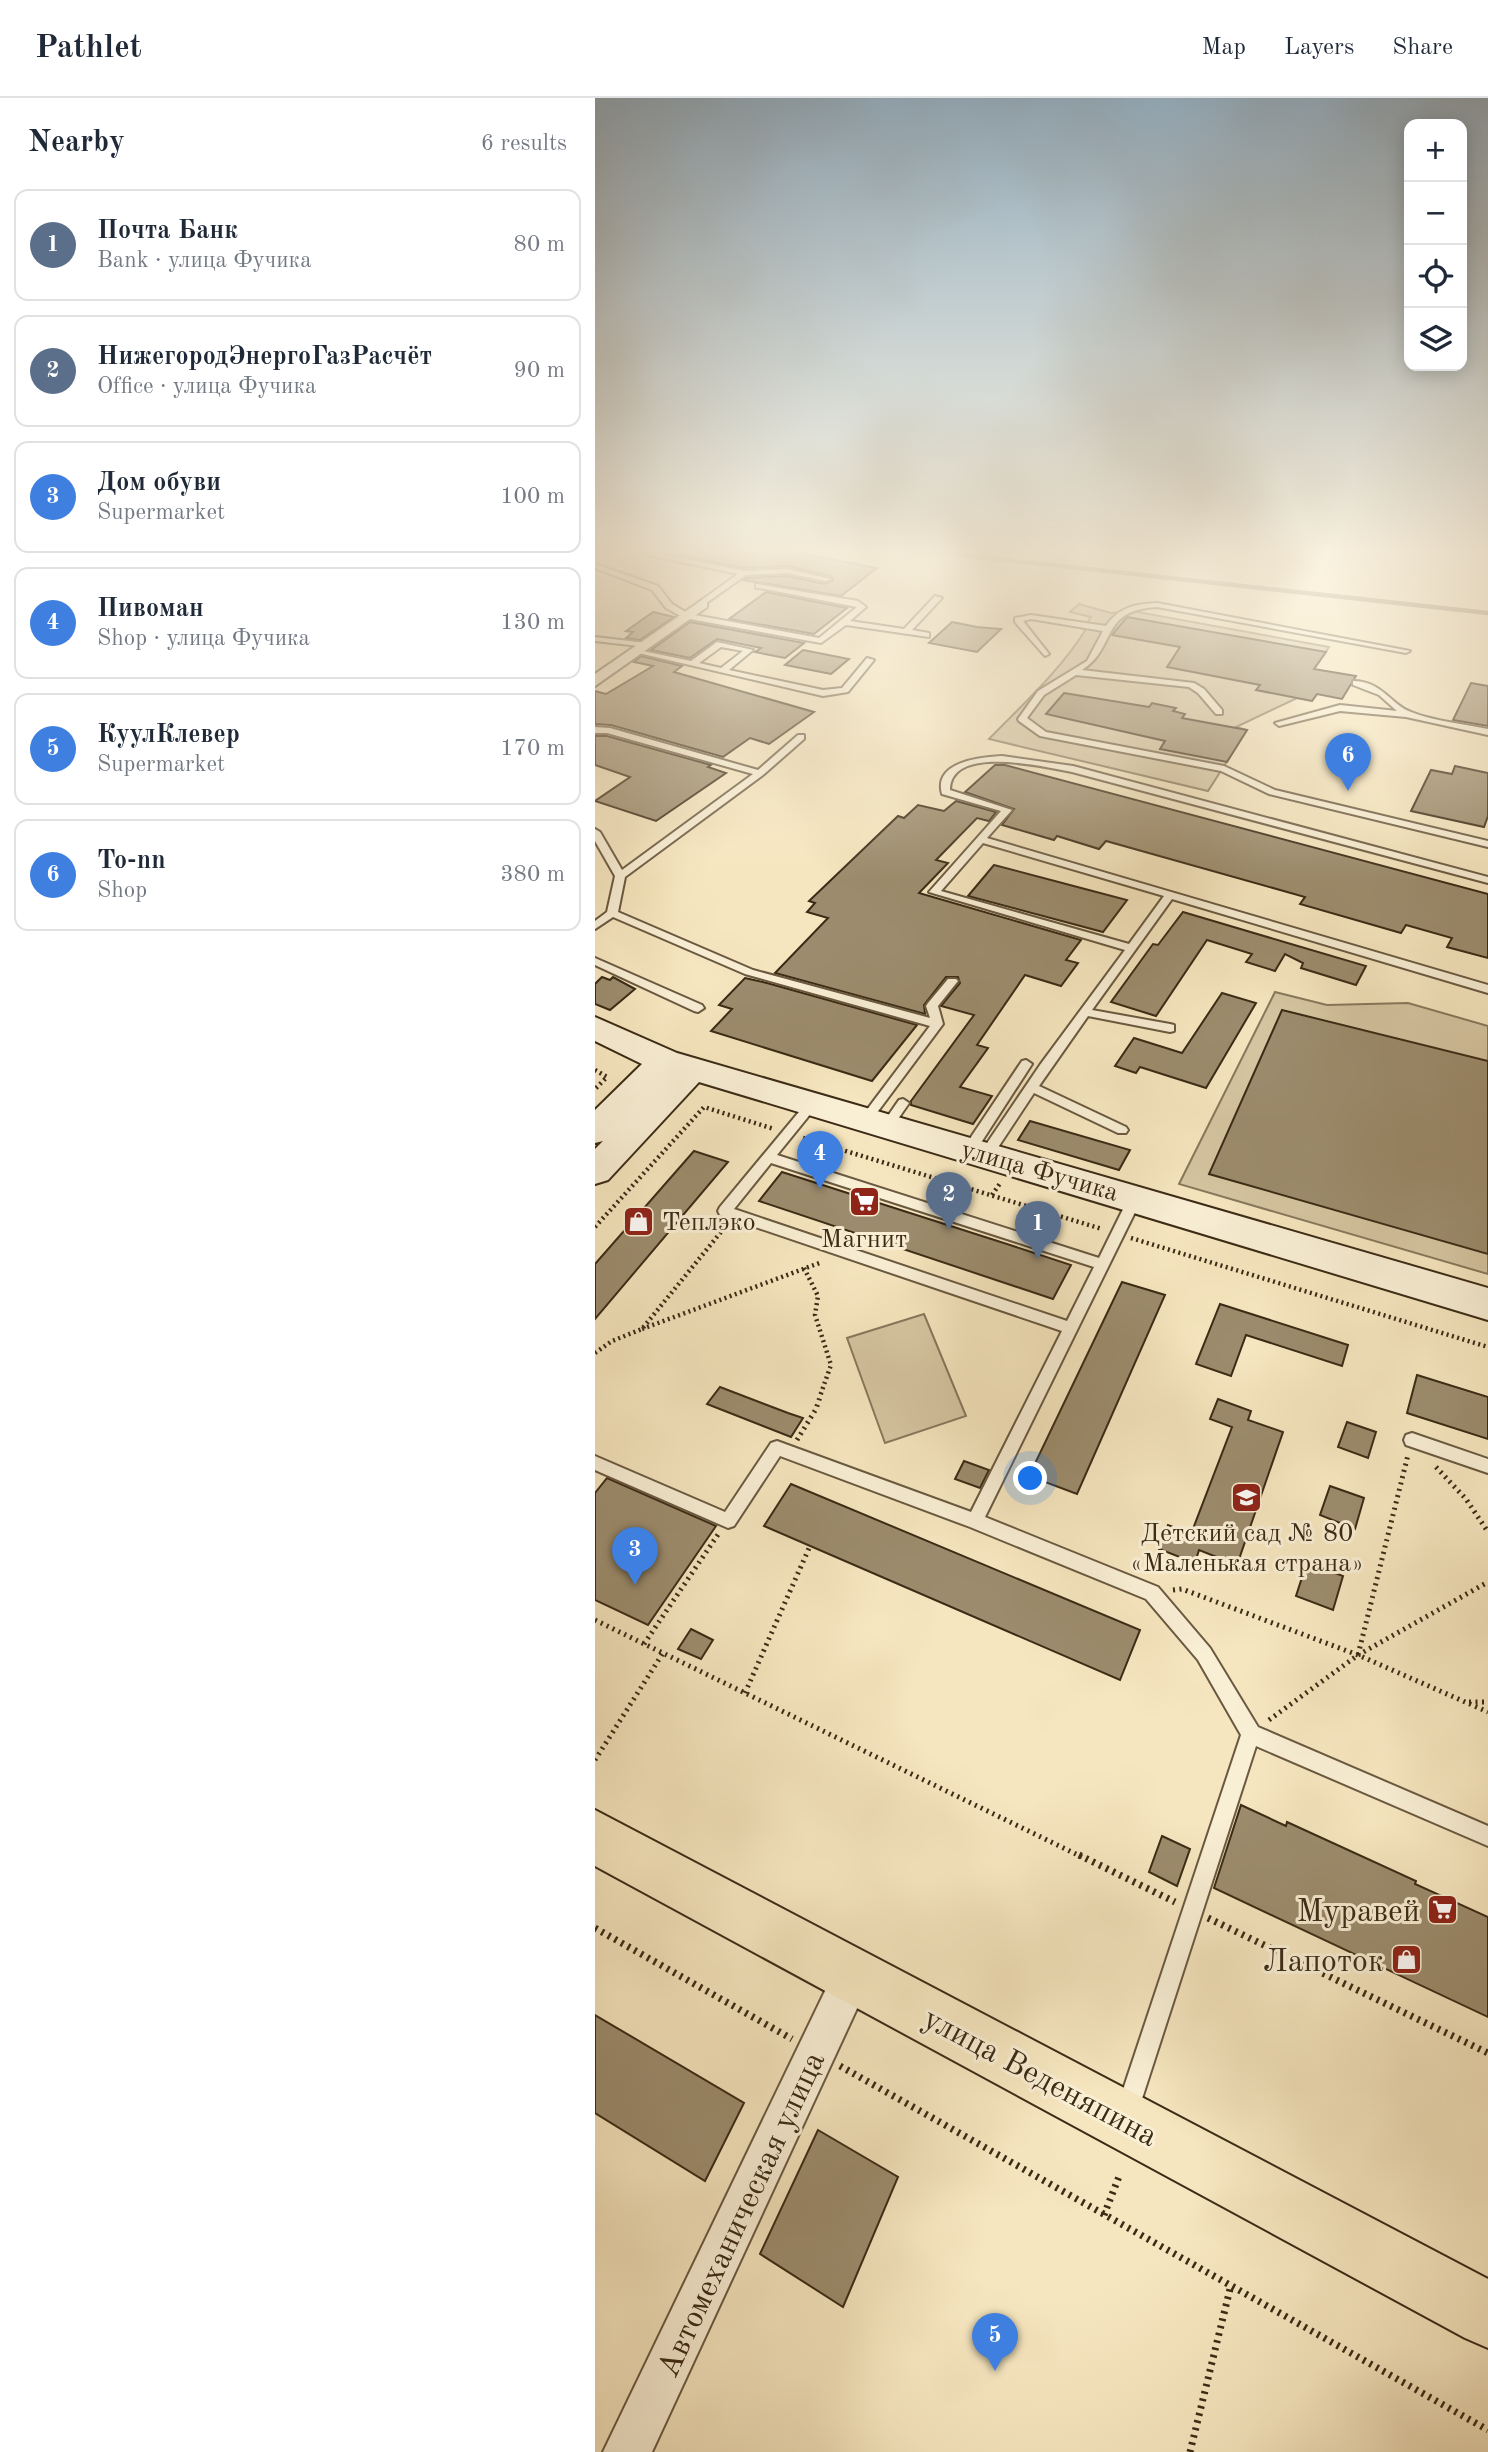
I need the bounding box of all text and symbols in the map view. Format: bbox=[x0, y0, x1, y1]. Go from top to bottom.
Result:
text: Pathlet bbox=[35, 32, 142, 65]
text: Map bbox=[1202, 36, 1246, 60]
text: Layers bbox=[1284, 36, 1354, 60]
text: Share bbox=[1392, 36, 1453, 60]
map controls bbox=[1404, 119, 1467, 371]
button: + bbox=[1404, 119, 1467, 182]
text: Nearby bbox=[28, 128, 125, 158]
text: 6 results bbox=[481, 132, 567, 155]
button: − bbox=[1404, 182, 1467, 245]
text: Почта Банк bbox=[97, 218, 238, 244]
text: 1 bbox=[46, 233, 60, 256]
text: 80 m bbox=[514, 233, 565, 256]
button: locate bbox=[1404, 245, 1467, 308]
text: Bank · улица Фучика bbox=[97, 249, 312, 272]
button: layers bbox=[1404, 308, 1467, 371]
text: НижегородЭнергоГазРасчёт bbox=[97, 344, 432, 370]
text: 2 bbox=[46, 359, 60, 382]
text: 90 m bbox=[514, 359, 565, 382]
text: Office · улица Фучика bbox=[97, 375, 316, 398]
text: Дом обуви bbox=[97, 470, 221, 496]
text: 3 bbox=[46, 485, 60, 508]
text: 100 m bbox=[500, 485, 565, 508]
text: Supermarket bbox=[97, 501, 225, 524]
text: Пивоман bbox=[97, 596, 204, 622]
text: 4 bbox=[46, 611, 60, 634]
text: 130 m bbox=[500, 611, 565, 634]
text: Shop · улица Фучика bbox=[97, 627, 310, 650]
text: КуулКлевер bbox=[97, 722, 240, 748]
pin: 6 bbox=[1325, 733, 1371, 791]
text: 5 bbox=[46, 737, 60, 760]
text: 170 m bbox=[500, 737, 565, 760]
text: Supermarket bbox=[97, 753, 225, 776]
text: To-nn bbox=[97, 848, 166, 874]
text: 6 bbox=[46, 863, 60, 886]
text: 380 m bbox=[500, 863, 565, 886]
text: Shop bbox=[97, 879, 147, 902]
pin: 4 bbox=[797, 1131, 843, 1189]
street label: улица Фучика bbox=[958, 1137, 1121, 1207]
pin: 2 bbox=[926, 1172, 972, 1230]
supermarket icon: Магнит bbox=[847, 1185, 881, 1219]
pin: 1 bbox=[1015, 1201, 1061, 1259]
shop icon: Теплэко bbox=[622, 1204, 656, 1238]
place label: Теплэко bbox=[662, 1210, 756, 1236]
place label: Магнит bbox=[821, 1227, 907, 1253]
your location bbox=[1013, 1461, 1047, 1495]
school or university icon: Детский сад № 80 «Маленькая страна» bbox=[1230, 1480, 1264, 1514]
place label: Детский сад № 80 «Маленькая страна» bbox=[1130, 1521, 1364, 1577]
pin: 3 bbox=[612, 1527, 658, 1585]
supermarket icon: Муравей bbox=[1426, 1893, 1460, 1927]
place label: Муравей bbox=[1297, 1897, 1420, 1929]
shop icon: Лапоток bbox=[1390, 1943, 1424, 1977]
place label: Лапоток bbox=[1263, 1947, 1384, 1979]
street label: улица Веденяпина bbox=[917, 2003, 1162, 2154]
street label: Автомеханическая улица bbox=[653, 2047, 832, 2383]
pin: 5 bbox=[972, 2313, 1018, 2371]

